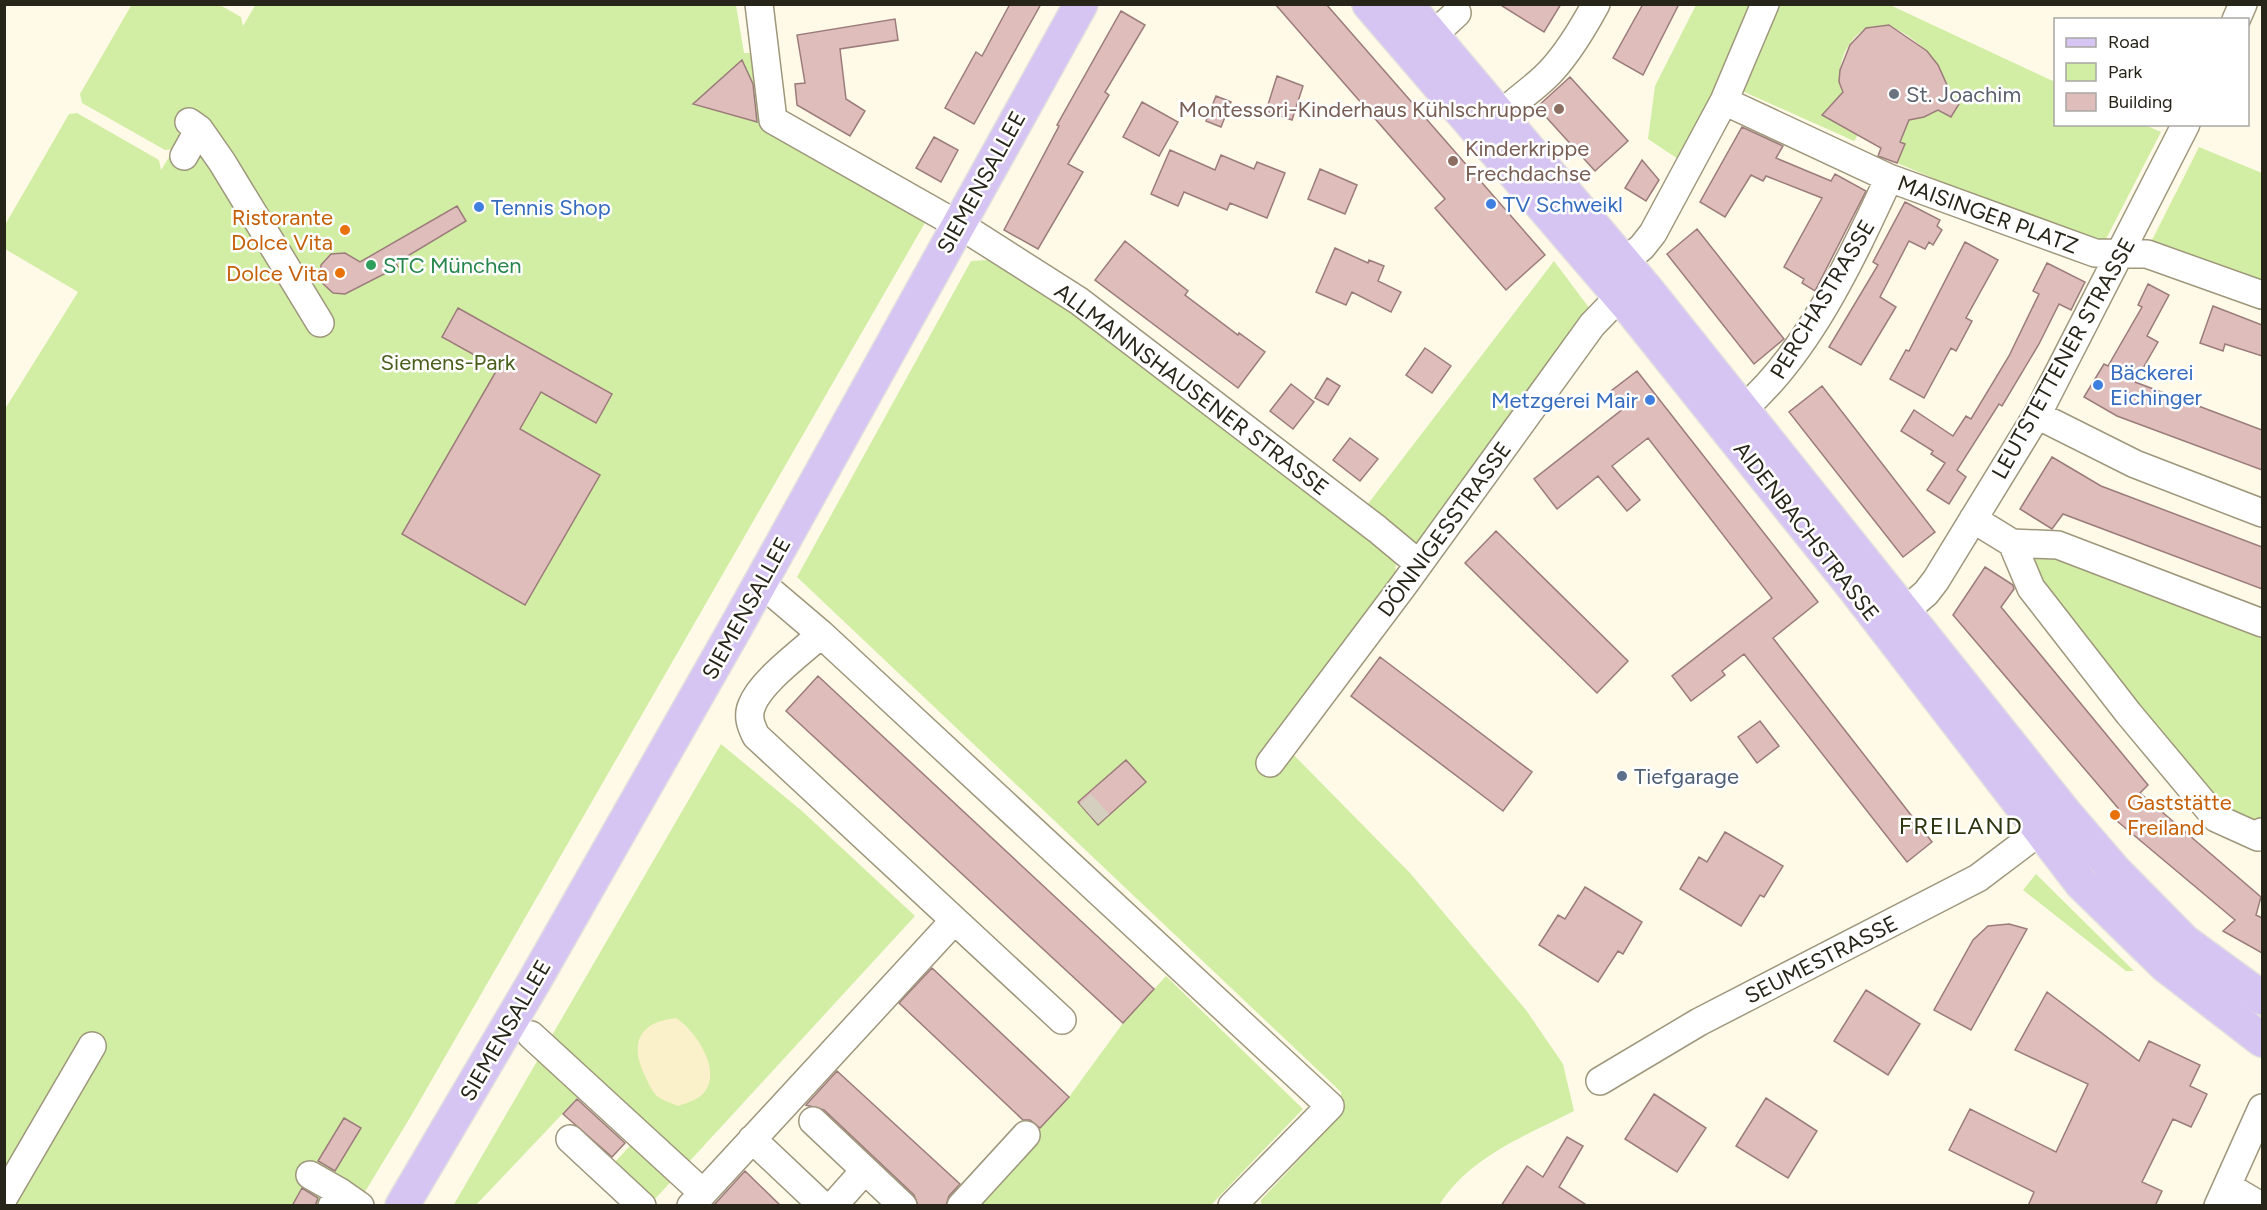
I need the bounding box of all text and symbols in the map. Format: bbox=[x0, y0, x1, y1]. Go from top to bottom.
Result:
legend bbox=[2054, 18, 2249, 126]
text: Road bbox=[2108, 31, 2149, 53]
text: Park bbox=[2108, 61, 2143, 83]
place label: St. Joachim bbox=[1906, 81, 2021, 108]
marker: St. Joachim bbox=[1887, 87, 1901, 101]
text: Building bbox=[2108, 91, 2173, 113]
place label: Montessori-Kinderhaus Kühlschruppe bbox=[1179, 96, 1547, 123]
marker: Montessori-Kinderhaus Kühlschruppe bbox=[1552, 102, 1566, 116]
street label: SIEMENSALLEE bbox=[931, 106, 1032, 258]
place label: Kinderkrippe Frechdachse bbox=[1465, 135, 1591, 187]
marker: Kinderkrippe Frechdachse bbox=[1446, 154, 1460, 168]
street label: MAISINGER PLATZ bbox=[1894, 169, 2082, 260]
place label: TV Schweikl bbox=[1503, 191, 1623, 218]
place label: Tennis Shop bbox=[491, 194, 611, 221]
marker: TV Schweikl bbox=[1484, 197, 1498, 211]
marker: Tennis Shop bbox=[472, 200, 486, 214]
place label: Ristorante Dolce Vita bbox=[231, 204, 333, 256]
street label: PERCHASTRASSE bbox=[1764, 215, 1881, 384]
marker: Ristorante Dolce Vita bbox=[338, 223, 352, 237]
street label: LEUTSTETTENER STRASSE bbox=[1986, 233, 2141, 484]
place label: STC München bbox=[383, 252, 522, 279]
marker: STC München bbox=[364, 258, 378, 272]
place label: Dolce Vita bbox=[226, 260, 328, 287]
marker: Dolce Vita bbox=[333, 266, 347, 280]
street label: ALLMANNSHAUSENER STRASSE bbox=[1049, 278, 1334, 501]
park label: Siemens-Park bbox=[381, 349, 516, 376]
place label: Bäckerei Eichinger bbox=[2110, 359, 2203, 411]
marker: Bäckerei Eichinger bbox=[2091, 378, 2105, 392]
place label: Metzgerei Mair bbox=[1491, 387, 1639, 414]
marker: Metzgerei Mair bbox=[1643, 393, 1657, 407]
street label: DÖNNIGESSTRASSE bbox=[1372, 436, 1517, 622]
street label: AIDENBACHSTRASSE bbox=[1728, 436, 1885, 627]
street label: SIEMENSALLEE bbox=[696, 532, 797, 684]
place label: Tiefgarage bbox=[1634, 763, 1739, 790]
marker: Tiefgarage bbox=[1615, 769, 1629, 783]
place label: Gaststätte Freiland bbox=[2127, 789, 2232, 841]
marker: Gaststätte Freiland bbox=[2108, 808, 2122, 822]
district label: FREILAND bbox=[1899, 811, 2023, 840]
street label: SEUMESTRASSE bbox=[1740, 909, 1902, 1010]
street label: SIEMENSALLEE bbox=[454, 955, 557, 1106]

